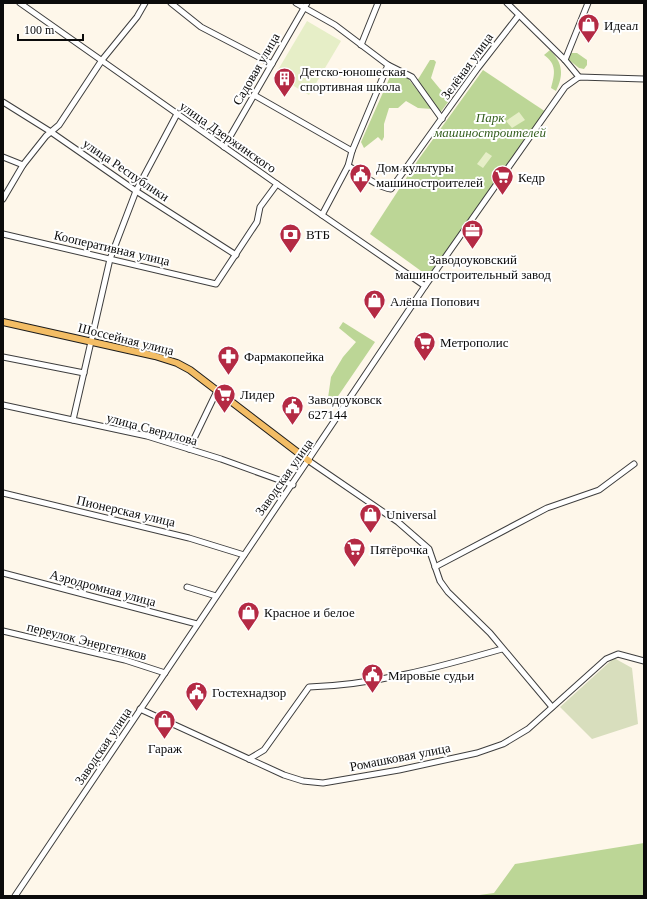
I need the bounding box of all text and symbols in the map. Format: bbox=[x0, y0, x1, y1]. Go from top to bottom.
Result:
shop icon: Идеал bbox=[576, 12, 602, 45]
scale bar bbox=[18, 16, 83, 42]
place label: Идеал bbox=[604, 18, 639, 33]
text: 100 m bbox=[24, 23, 55, 37]
street label: Садовая улица bbox=[229, 30, 283, 108]
street label: Зелёная улица bbox=[438, 30, 496, 102]
place label: Детско-юношеская спортивная школа bbox=[300, 64, 406, 94]
building icon: Детско-юношеская спортивная школа bbox=[271, 65, 297, 98]
street label: улица Дзержинского bbox=[177, 98, 279, 176]
park label: Парк машиностроителей bbox=[433, 110, 546, 140]
street label: улица Республики bbox=[80, 136, 172, 204]
place label: Дом культуры машиностроителей bbox=[376, 160, 483, 190]
public building icon: Дом культуры машиностроителей bbox=[347, 161, 373, 194]
supermarket icon: Кедр bbox=[490, 164, 516, 197]
place label: Кедр bbox=[518, 170, 545, 185]
office icon: Заводоуковский машиностроительный завод bbox=[460, 218, 486, 251]
bank icon: ВТБ bbox=[278, 221, 304, 254]
street label: Кооперативная улица bbox=[53, 227, 172, 269]
place label: ВТБ bbox=[306, 227, 330, 242]
place label: Заводоуковский машиностроительный завод bbox=[395, 252, 551, 282]
shop icon: Алёша Попович bbox=[362, 288, 388, 321]
place label: Алёша Попович bbox=[390, 294, 480, 309]
street label: Шоссейная улица bbox=[76, 320, 176, 358]
supermarket icon: Метрополис bbox=[411, 329, 437, 362]
place label: Метрополис bbox=[440, 335, 509, 350]
pharmacy icon: Фармакопейка bbox=[215, 343, 241, 376]
place label: Фармакопейка bbox=[244, 349, 324, 364]
supermarket icon: Лидер bbox=[211, 381, 237, 414]
place label: Лидер bbox=[240, 387, 275, 402]
place label: Заводоуковск 627144 bbox=[308, 392, 383, 422]
public building icon: Заводоуковск 627144 bbox=[279, 393, 305, 426]
street label: улица Свердлова bbox=[105, 410, 199, 448]
street label: Заводская улица bbox=[252, 436, 316, 518]
street label: Пионерская улица bbox=[75, 492, 177, 530]
shop icon: Universal bbox=[358, 501, 384, 534]
place label: Universal bbox=[386, 507, 437, 522]
supermarket icon: Пятёрочка bbox=[341, 536, 367, 569]
place label: Пятёрочка bbox=[370, 542, 428, 557]
street label: Аэродромная улица bbox=[48, 567, 158, 609]
shop icon: Красное и белое bbox=[236, 599, 262, 632]
place label: Красное и белое bbox=[264, 605, 355, 620]
street label: переулок Энергетиков bbox=[26, 619, 148, 663]
public building icon: Мировые судьи bbox=[360, 662, 386, 695]
place label: Мировые судьи bbox=[388, 668, 474, 683]
public building icon: Гостехнадзор bbox=[183, 679, 209, 712]
place label: Гостехнадзор bbox=[212, 685, 286, 700]
street label: Заводская улица bbox=[72, 704, 135, 788]
shop icon: Гараж bbox=[152, 707, 178, 740]
street label: Ромашковая улица bbox=[348, 740, 452, 774]
place label: Гараж bbox=[148, 741, 183, 756]

